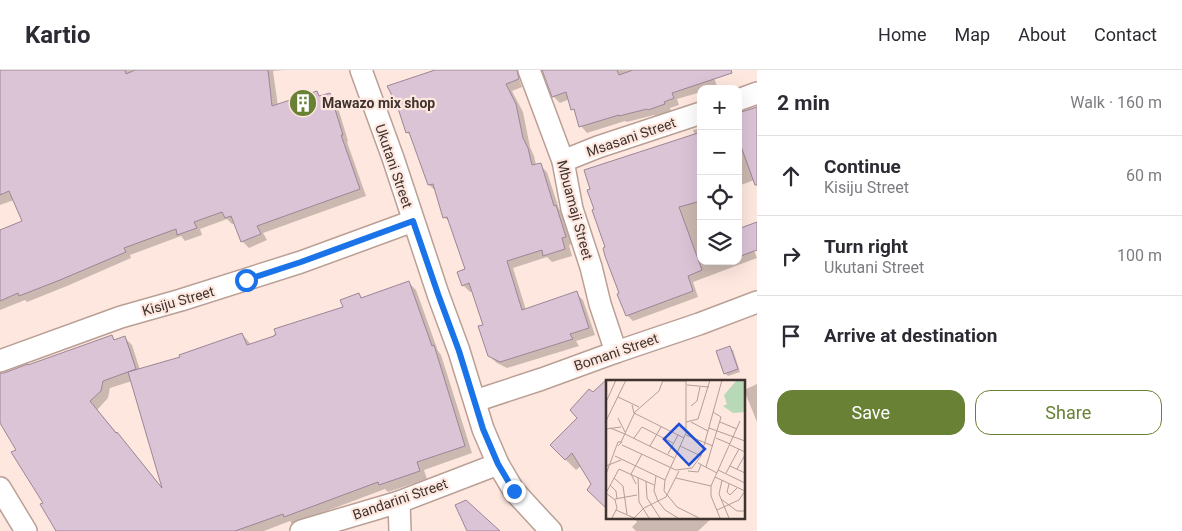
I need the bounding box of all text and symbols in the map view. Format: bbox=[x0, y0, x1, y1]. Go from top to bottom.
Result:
text: Kartio bbox=[25, 21, 91, 49]
text: Home bbox=[878, 24, 927, 45]
text: Map bbox=[955, 24, 990, 45]
text: About bbox=[1018, 24, 1066, 45]
text: Contact bbox=[1094, 24, 1157, 45]
map controls bbox=[697, 85, 742, 265]
button: + bbox=[697, 85, 742, 130]
building icon: Mawazo mix shop bbox=[288, 88, 318, 118]
text: 2 min bbox=[777, 91, 830, 115]
text: Walk · 160 m bbox=[1070, 93, 1162, 112]
place label: Mawazo mix shop bbox=[322, 95, 435, 111]
street label: Msasani Street bbox=[584, 114, 678, 160]
street label: Ukutani Street bbox=[372, 122, 416, 210]
button: − bbox=[697, 130, 742, 175]
text: Continue bbox=[824, 155, 901, 178]
street label: Mbuamaji Street bbox=[554, 158, 596, 262]
icon: ahead bbox=[777, 162, 805, 190]
text: 60 m bbox=[1126, 166, 1162, 185]
button: locate bbox=[697, 175, 742, 220]
text: Kisiju Street bbox=[824, 178, 909, 197]
button: layers bbox=[697, 220, 742, 265]
text: Turn right bbox=[824, 235, 908, 258]
icon: right bbox=[777, 242, 805, 270]
text: 100 m bbox=[1117, 246, 1162, 265]
text: Ukutani Street bbox=[824, 258, 924, 277]
route start bbox=[235, 269, 258, 292]
street label: Kisiju Street bbox=[140, 283, 216, 319]
icon: arrive bbox=[777, 322, 805, 350]
text: Arrive at destination bbox=[824, 324, 997, 347]
street label: Bomani Street bbox=[572, 330, 661, 374]
inset map bbox=[606, 380, 744, 518]
button: Save bbox=[777, 390, 965, 435]
button: Share bbox=[975, 390, 1162, 435]
street label: Bandarini Street bbox=[350, 475, 450, 523]
route end bbox=[503, 480, 526, 503]

